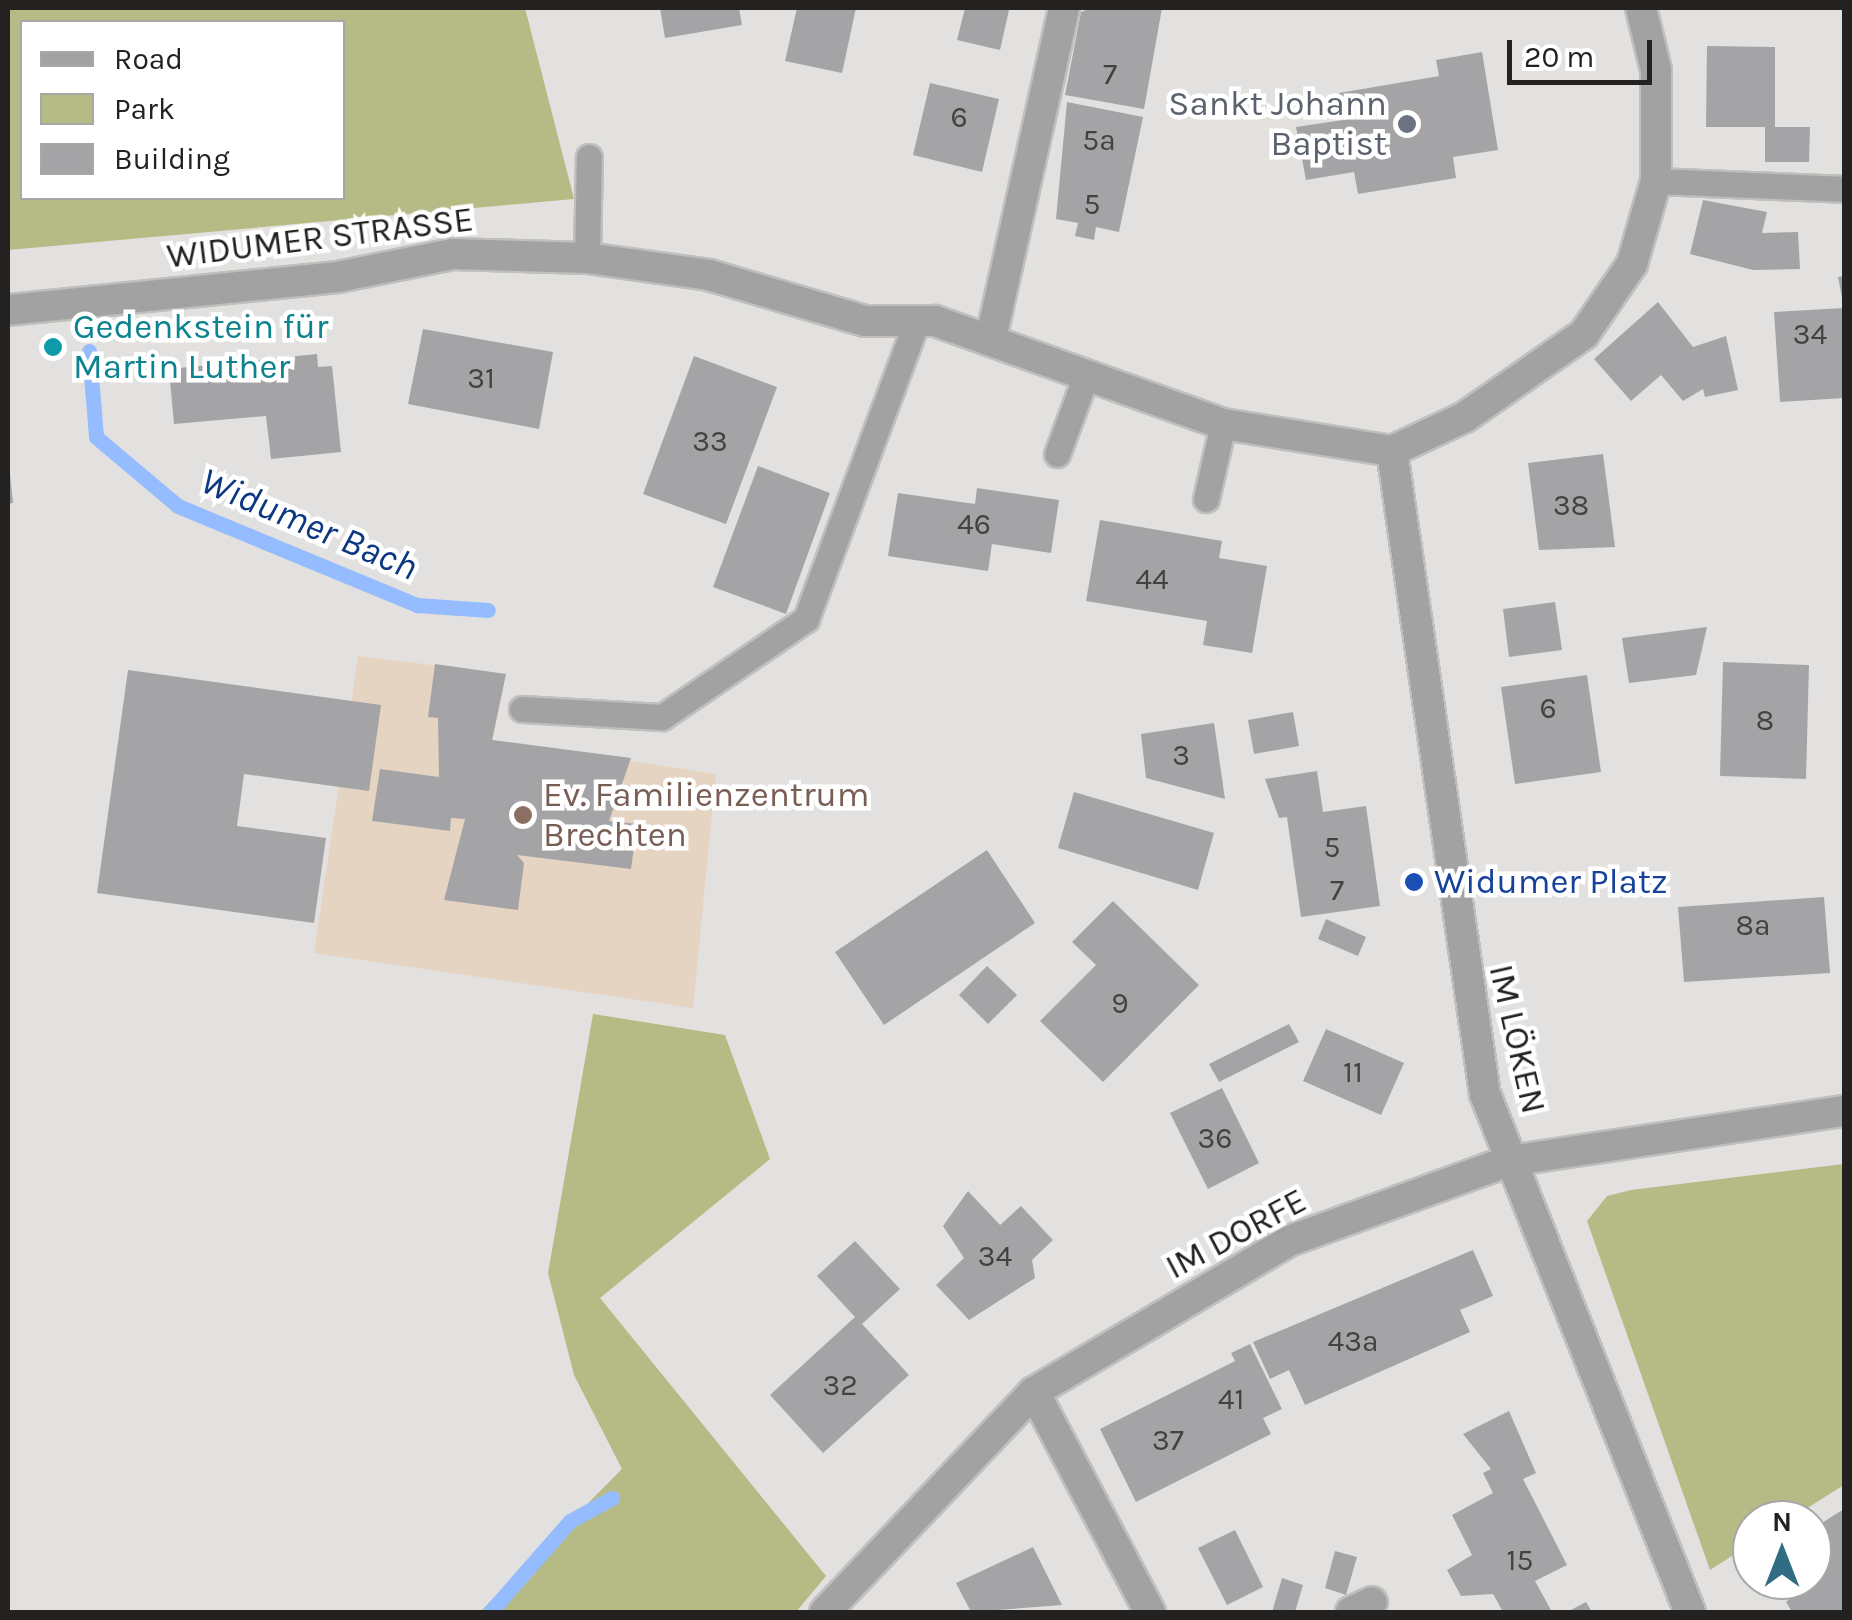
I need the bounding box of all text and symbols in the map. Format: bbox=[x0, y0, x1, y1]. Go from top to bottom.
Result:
legend bbox=[20, 20, 345, 200]
scale bar bbox=[1512, 20, 1657, 82]
text: 20 m bbox=[1524, 39, 1594, 75]
text: Road bbox=[114, 41, 183, 77]
house number: 7 bbox=[1103, 56, 1117, 92]
place label: Sankt Johann Baptist bbox=[1168, 83, 1387, 165]
text: Park bbox=[114, 91, 175, 127]
house number: 6 bbox=[950, 99, 968, 135]
marker: Sankt Johann Baptist bbox=[1396, 113, 1418, 135]
house number: 5a bbox=[1082, 122, 1116, 158]
text: Building bbox=[114, 141, 230, 177]
house number: 5 bbox=[1084, 186, 1100, 222]
street label: WIDUMER STRASSE bbox=[164, 198, 476, 278]
place label: Gedenkstein für Martin Luther bbox=[73, 306, 328, 388]
house number: 34 bbox=[1793, 316, 1827, 352]
marker: Gedenkstein für Martin Luther bbox=[42, 336, 64, 358]
house number: 31 bbox=[467, 360, 495, 396]
house number: 33 bbox=[692, 423, 728, 459]
water label: Widumer Bach bbox=[194, 458, 424, 590]
house number: 38 bbox=[1553, 487, 1589, 523]
house number: 46 bbox=[957, 506, 991, 542]
house number: 44 bbox=[1135, 561, 1169, 597]
house number: 6 bbox=[1539, 690, 1557, 726]
house number: 8 bbox=[1756, 702, 1774, 738]
house number: 3 bbox=[1172, 737, 1190, 773]
place label: Ev. Familienzentrum Brechten bbox=[543, 774, 870, 856]
marker: Ev. Familienzentrum Brechten bbox=[512, 804, 534, 826]
house number: 5 bbox=[1324, 829, 1340, 865]
place label: Widumer Platz bbox=[1434, 861, 1668, 903]
marker: Widumer Platz bbox=[1403, 871, 1425, 893]
house number: 7 bbox=[1330, 872, 1344, 908]
house number: 8a bbox=[1736, 907, 1770, 943]
street label: IM LÖKEN bbox=[1479, 960, 1555, 1118]
house number: 9 bbox=[1111, 985, 1129, 1021]
house number: 11 bbox=[1343, 1054, 1363, 1090]
house number: 36 bbox=[1198, 1120, 1232, 1156]
street label: IM DORFE bbox=[1159, 1180, 1313, 1288]
house number: 34 bbox=[978, 1238, 1012, 1274]
house number: 43a bbox=[1328, 1323, 1378, 1359]
house number: 32 bbox=[822, 1367, 858, 1403]
house number: 41 bbox=[1218, 1381, 1244, 1417]
house number: 37 bbox=[1152, 1422, 1184, 1458]
north arrow bbox=[1732, 1500, 1832, 1600]
text: N bbox=[1772, 1505, 1792, 1538]
house number: 15 bbox=[1507, 1542, 1533, 1578]

